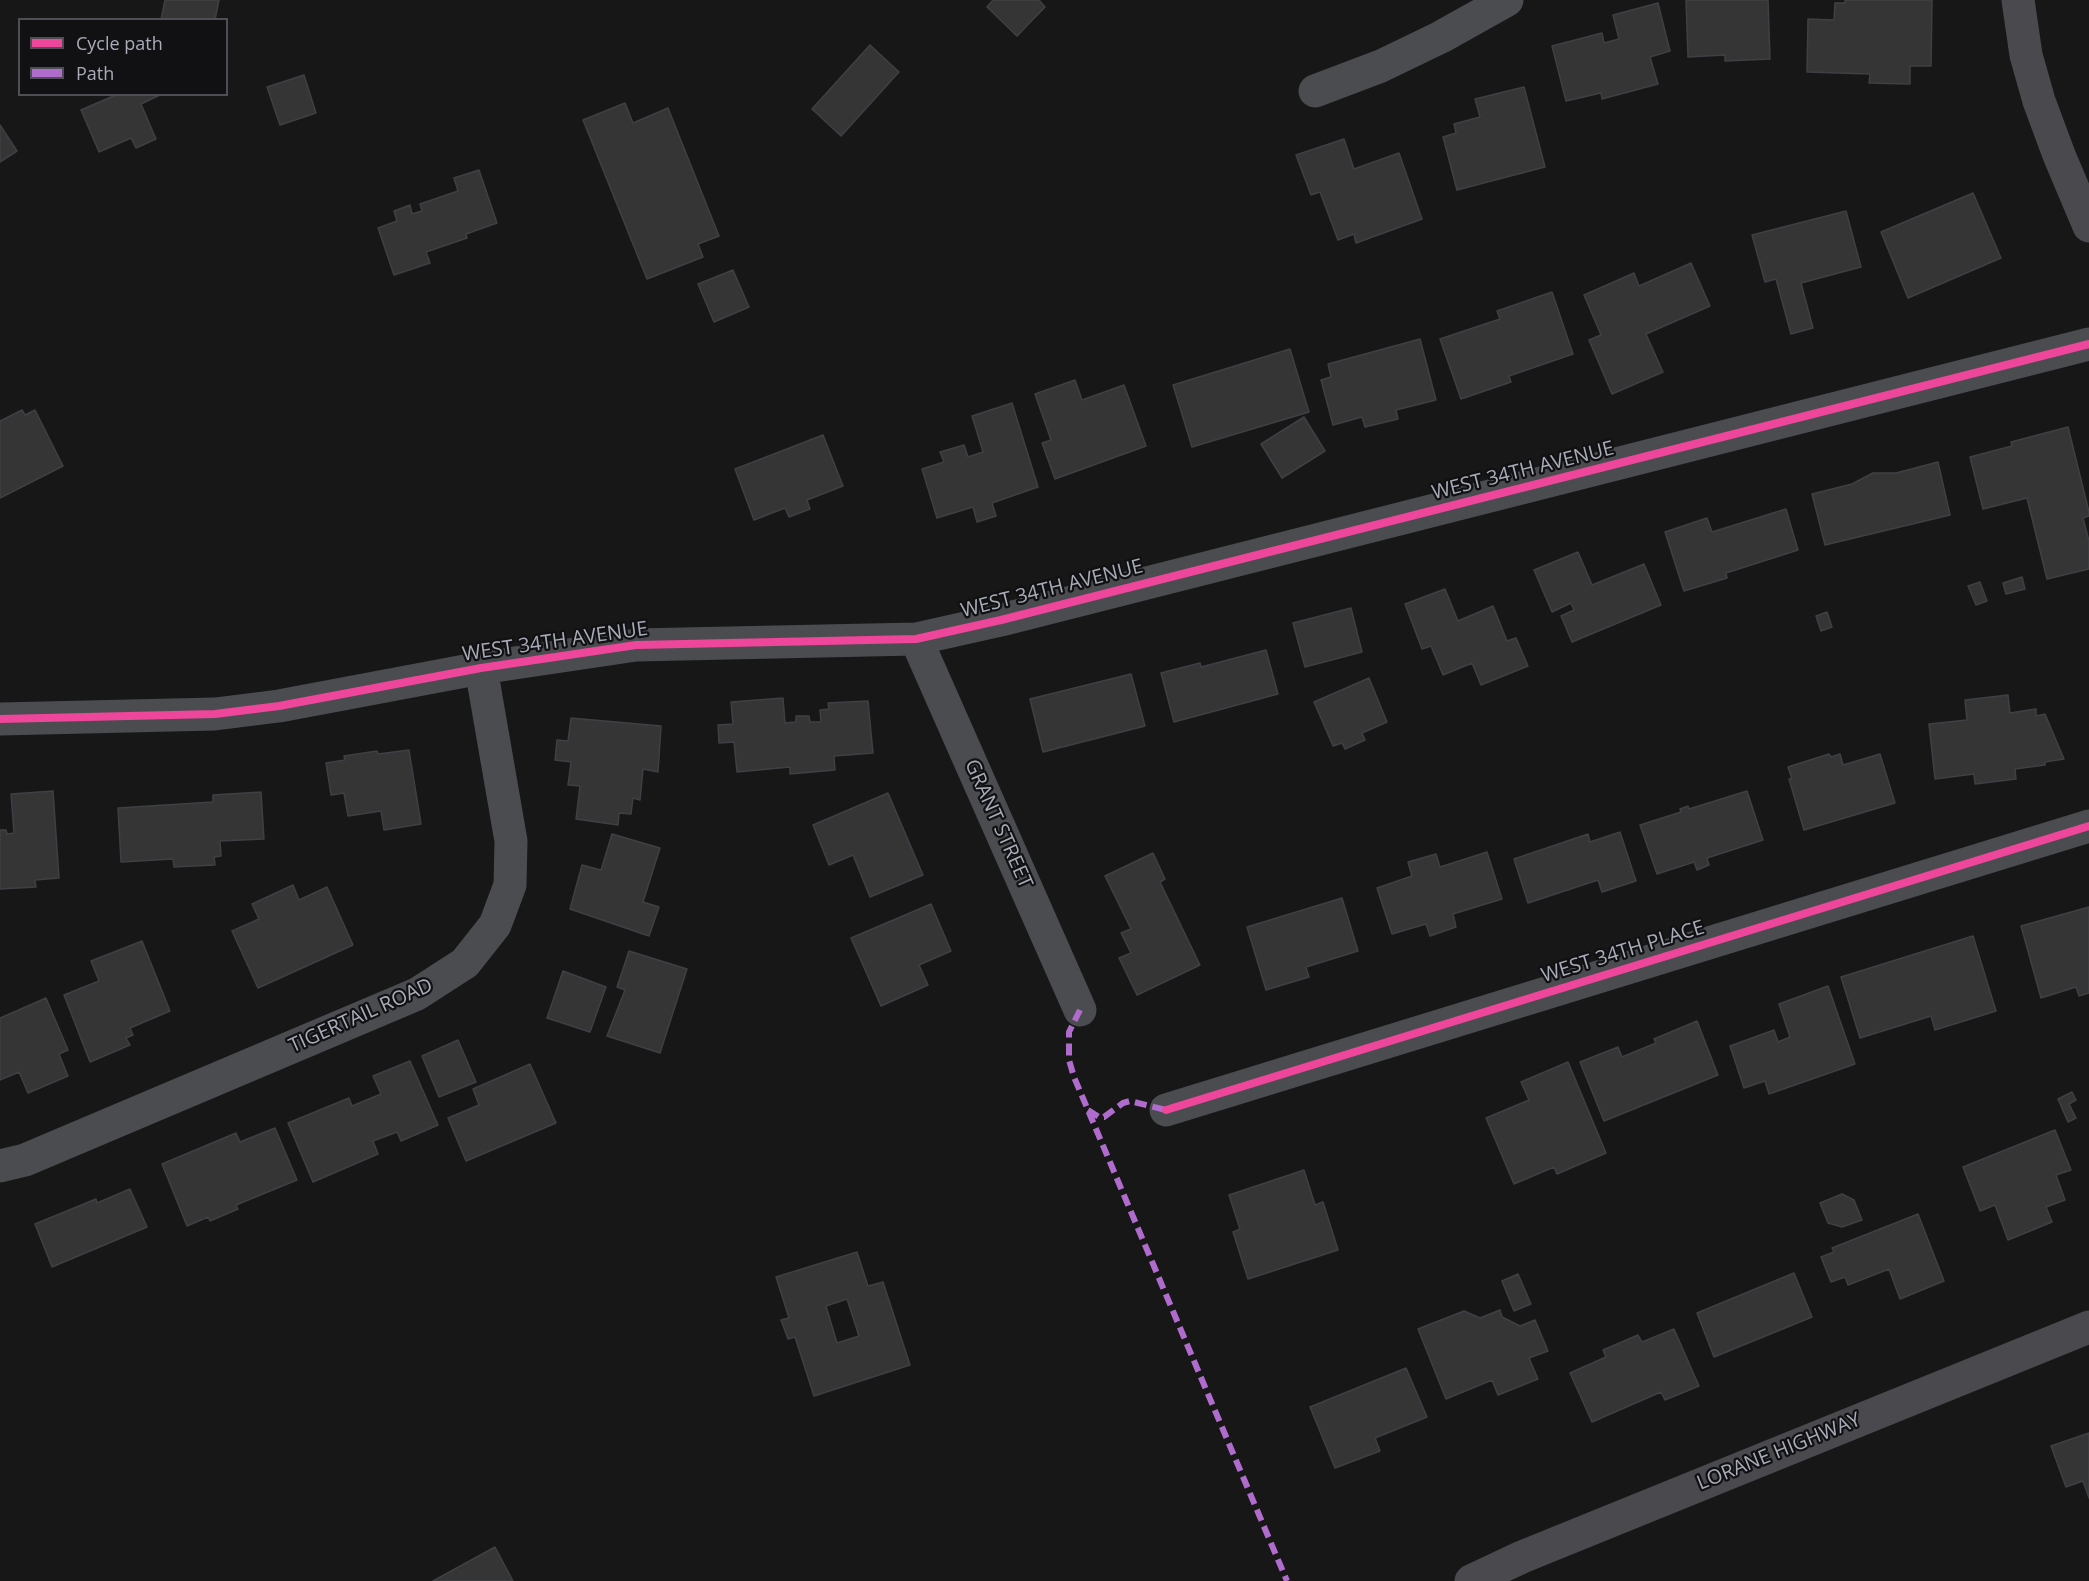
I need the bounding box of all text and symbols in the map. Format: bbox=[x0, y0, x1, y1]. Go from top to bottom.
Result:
legend bbox=[18, 18, 228, 96]
text: Cycle path bbox=[76, 31, 163, 55]
text: Path bbox=[76, 61, 114, 85]
street label: WEST 34TH AVENUE bbox=[1429, 437, 1617, 505]
street label: WEST 34TH AVENUE bbox=[958, 555, 1146, 623]
street label: WEST 34TH AVENUE bbox=[461, 617, 649, 667]
street label: GRANT STREET bbox=[959, 756, 1037, 892]
street label: WEST 34TH PLACE bbox=[1538, 916, 1708, 988]
street label: TIGERTAIL ROAD bbox=[286, 974, 436, 1058]
street label: LORANE HIGHWAY bbox=[1694, 1408, 1864, 1496]

